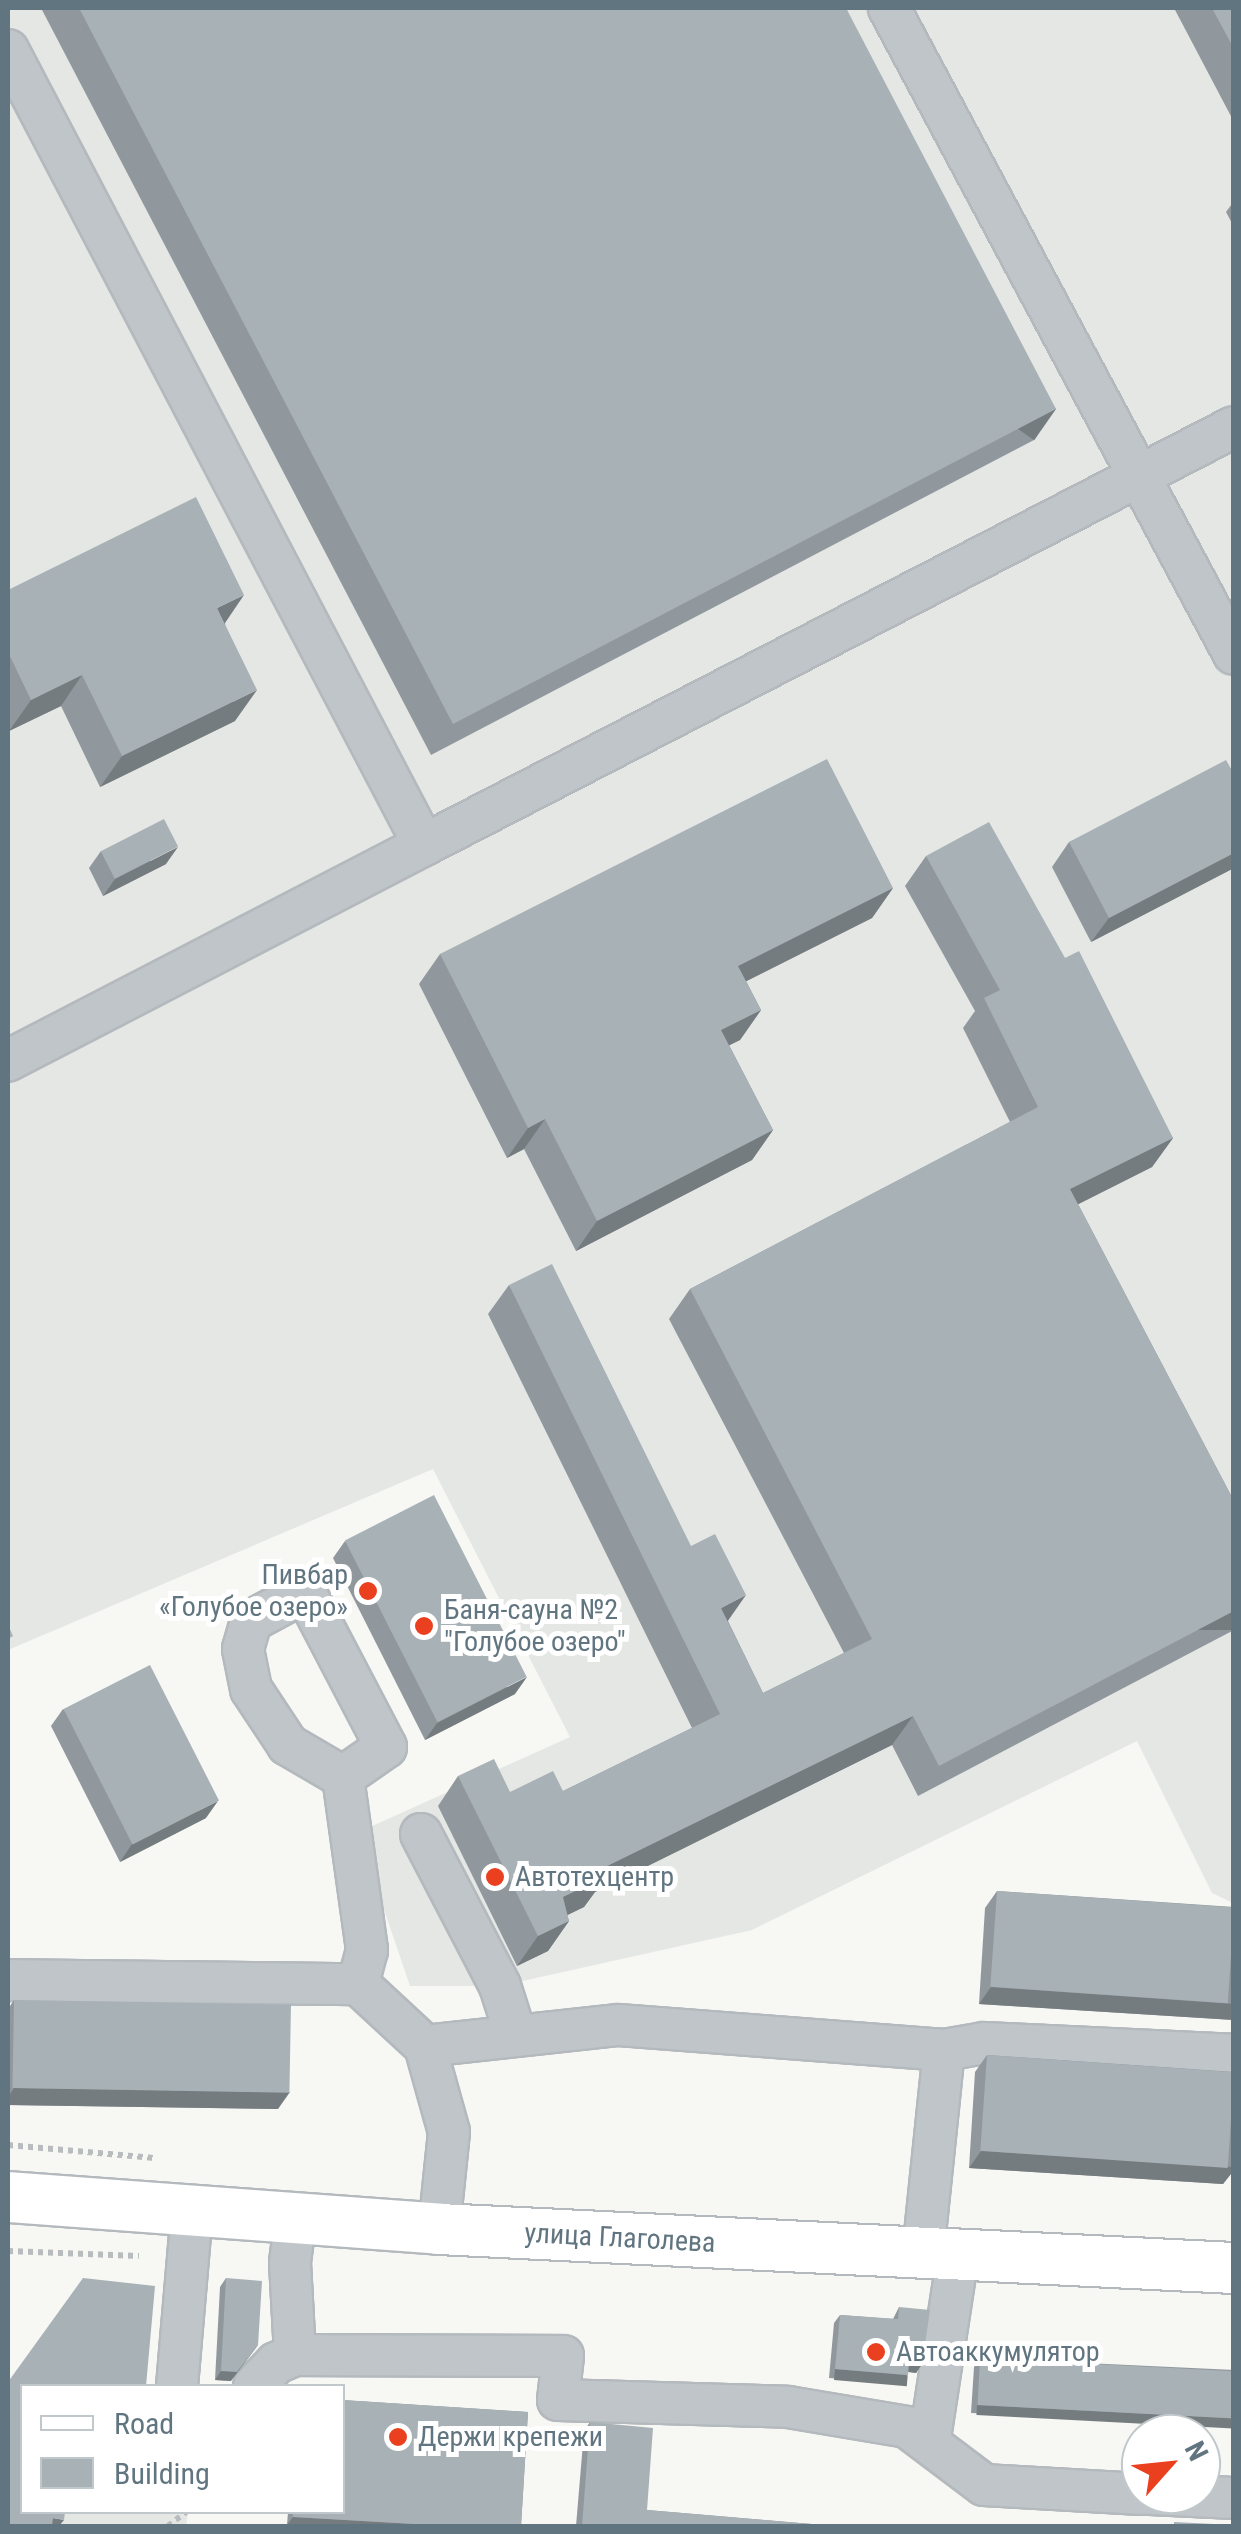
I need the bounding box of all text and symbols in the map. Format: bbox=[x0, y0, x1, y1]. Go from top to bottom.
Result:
place label: Пивбар «Голубое озеро» bbox=[159, 1558, 348, 1624]
marker: Пивбар «Голубое озеро» bbox=[357, 1580, 379, 1602]
place label: Баня-сауна №2 "Голубое озеро" bbox=[444, 1593, 626, 1659]
marker: Баня-сауна №2 "Голубое озеро" bbox=[413, 1615, 435, 1637]
place label: Автотехцентр bbox=[515, 1860, 674, 1894]
marker: Автотехцентр bbox=[484, 1866, 506, 1888]
street label: улица Глаголева bbox=[524, 2216, 716, 2260]
place label: Автоаккумулятор bbox=[896, 2335, 1100, 2369]
marker: Автоаккумулятор bbox=[865, 2341, 887, 2363]
legend bbox=[20, 2384, 345, 2514]
text: Road bbox=[114, 2406, 174, 2441]
north arrow bbox=[1121, 2414, 1221, 2514]
place label: Держи крепежи bbox=[418, 2420, 603, 2454]
marker: Держи крепежи bbox=[387, 2426, 409, 2448]
text: N bbox=[1178, 2436, 1215, 2466]
text: Building bbox=[114, 2456, 210, 2491]

